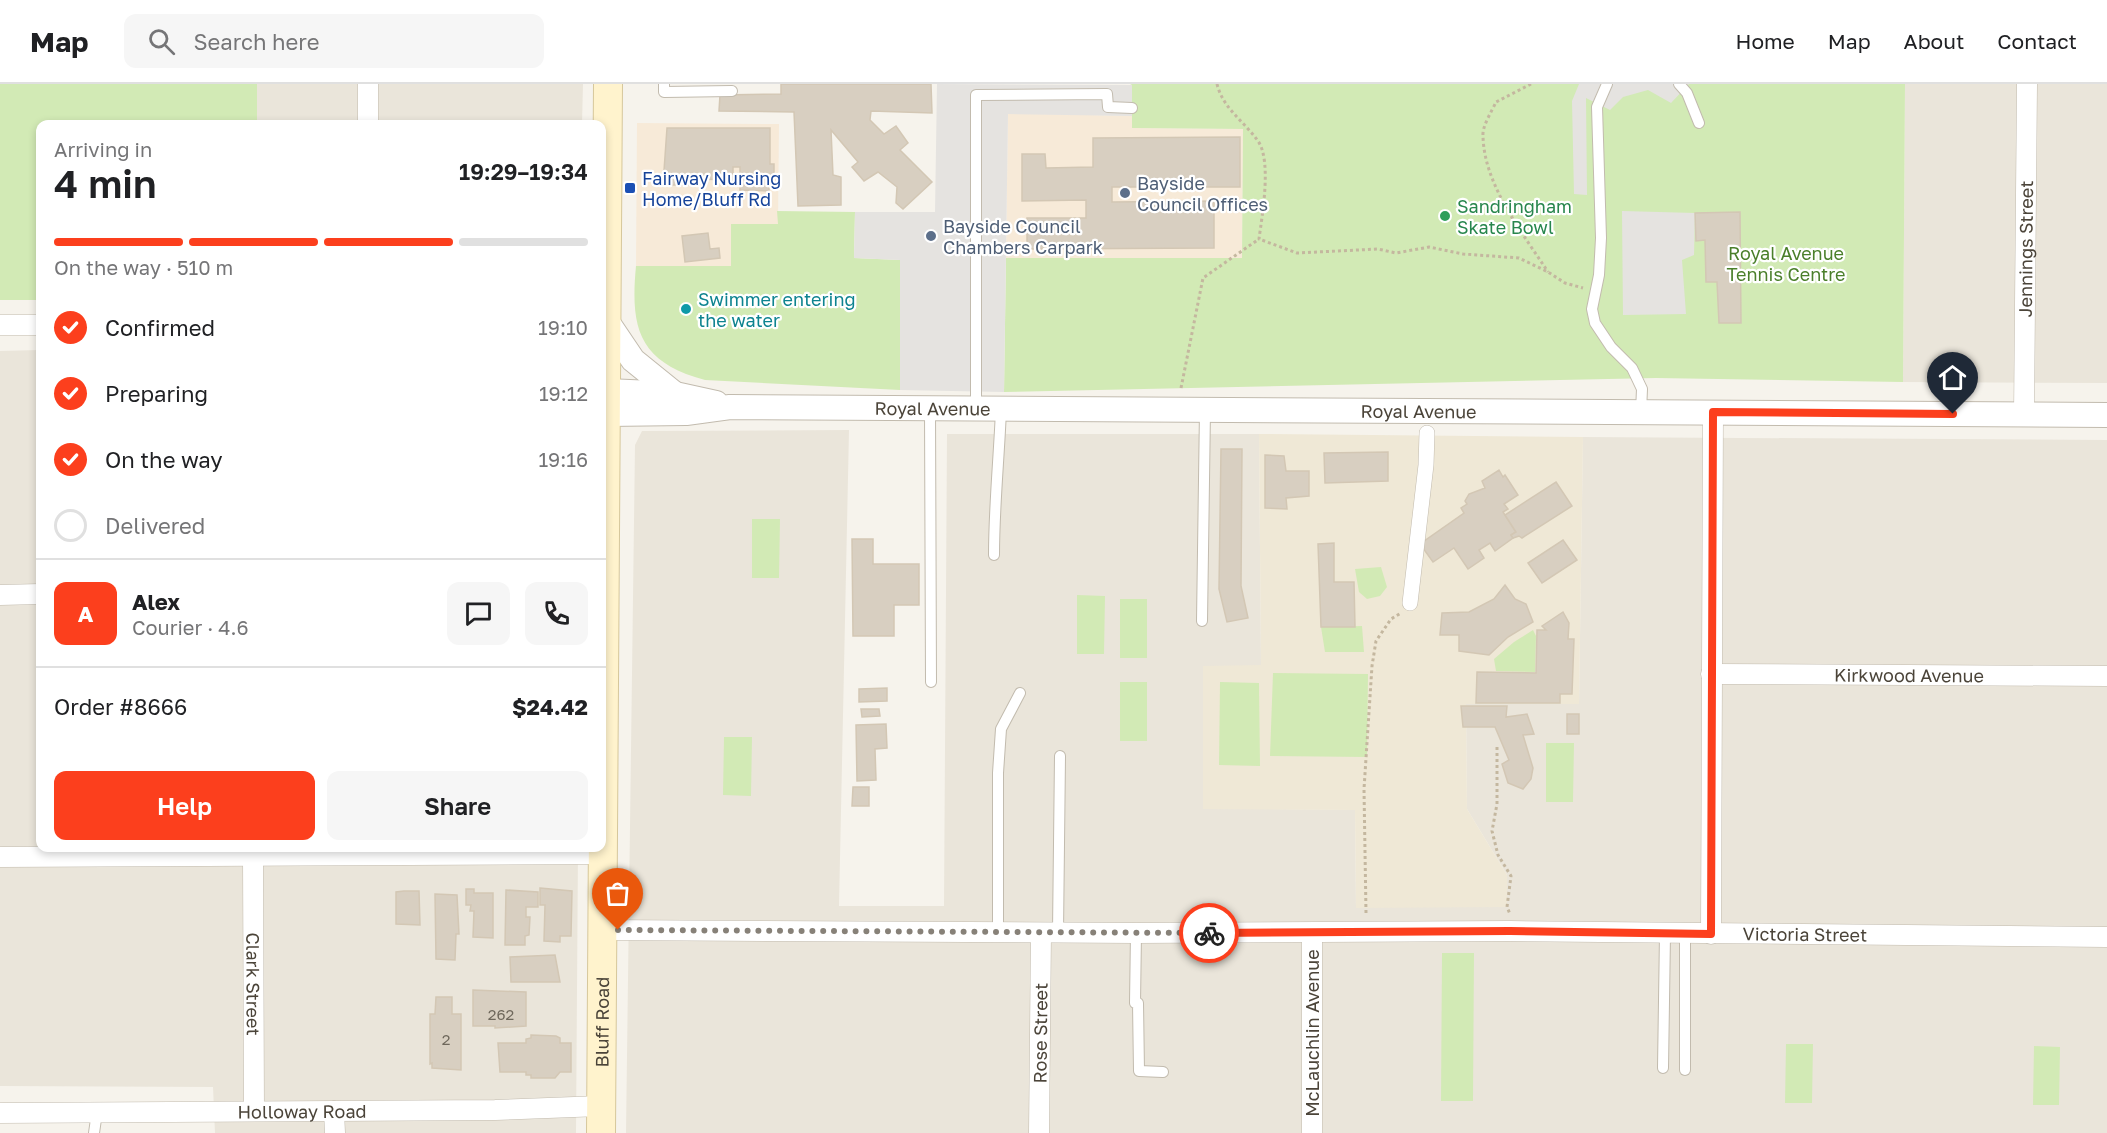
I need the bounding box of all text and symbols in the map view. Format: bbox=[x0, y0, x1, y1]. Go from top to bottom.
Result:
search box bbox=[124, 14, 544, 68]
text: Map bbox=[30, 25, 88, 58]
icon: search bbox=[145, 25, 178, 58]
text: Search here bbox=[193, 28, 319, 55]
text: Home bbox=[1735, 28, 1795, 54]
text: Map bbox=[1828, 28, 1871, 54]
text: About bbox=[1904, 28, 1964, 54]
text: Contact bbox=[1997, 28, 2077, 54]
text: Arriving in bbox=[54, 137, 152, 161]
text: 19:29–19:34 bbox=[459, 158, 588, 185]
text: 4 min bbox=[54, 160, 157, 207]
place label: Fairway Nursing Home/Bluff Rd bbox=[642, 167, 781, 210]
place label: Bayside Council Offices bbox=[1137, 172, 1268, 215]
street label: Jennings Street bbox=[2014, 180, 2037, 318]
marker: Fairway Nursing Home/Bluff Rd bbox=[623, 181, 637, 195]
marker: Bayside Council Offices bbox=[1118, 186, 1132, 200]
place label: Sandringham Skate Bowl bbox=[1457, 195, 1572, 238]
marker: Sandringham Skate Bowl bbox=[1438, 209, 1452, 223]
place label: Bayside Council Chambers Carpark bbox=[943, 215, 1103, 258]
marker: Bayside Council Chambers Carpark bbox=[924, 229, 938, 243]
park label: Royal Avenue Tennis Centre bbox=[1726, 242, 1846, 285]
text: On the way · 510 m bbox=[54, 255, 233, 279]
place label: Swimmer entering the water bbox=[698, 288, 856, 331]
marker: Swimmer entering the water bbox=[679, 302, 693, 316]
icon: check bbox=[54, 311, 87, 344]
text: Confirmed bbox=[105, 314, 215, 341]
text: 19:10 bbox=[538, 315, 588, 339]
pin bbox=[1927, 352, 1978, 414]
icon: home bbox=[1936, 361, 1969, 394]
icon: check bbox=[54, 377, 87, 410]
text: Preparing bbox=[105, 380, 208, 407]
text: 19:12 bbox=[539, 381, 588, 405]
street label: Royal Avenue bbox=[874, 397, 991, 420]
street label: Royal Avenue bbox=[1360, 400, 1477, 422]
icon: check bbox=[54, 443, 87, 476]
text: On the way bbox=[105, 446, 223, 473]
text: 19:16 bbox=[538, 447, 588, 471]
text: Delivered bbox=[105, 512, 205, 539]
button: chat bbox=[447, 582, 510, 645]
button: phone bbox=[525, 582, 588, 645]
text: Alex bbox=[132, 588, 180, 615]
text: A bbox=[78, 600, 93, 627]
text: Courier · 4.6 bbox=[132, 615, 249, 639]
street label: Kirkwood Avenue bbox=[1834, 664, 1984, 686]
text: Order #8666 bbox=[54, 693, 187, 720]
text: $24.42 bbox=[512, 693, 588, 720]
button: Help bbox=[54, 771, 315, 840]
button: Share bbox=[327, 771, 588, 840]
pin bbox=[592, 868, 643, 930]
icon: bag bbox=[601, 877, 634, 910]
courier bbox=[1179, 903, 1239, 963]
icon: bike bbox=[1193, 917, 1226, 950]
street label: Victoria Street bbox=[1743, 922, 1867, 946]
street label: Clark Street bbox=[242, 932, 265, 1036]
street label: McLauchlin Avenue bbox=[1301, 949, 1323, 1117]
street label: Bluff Road bbox=[590, 977, 613, 1067]
street label: Rose Street bbox=[1028, 983, 1052, 1083]
house number: 262 bbox=[488, 1005, 514, 1023]
house number: 2 bbox=[442, 1030, 450, 1048]
street label: Holloway Road bbox=[237, 1100, 367, 1123]

